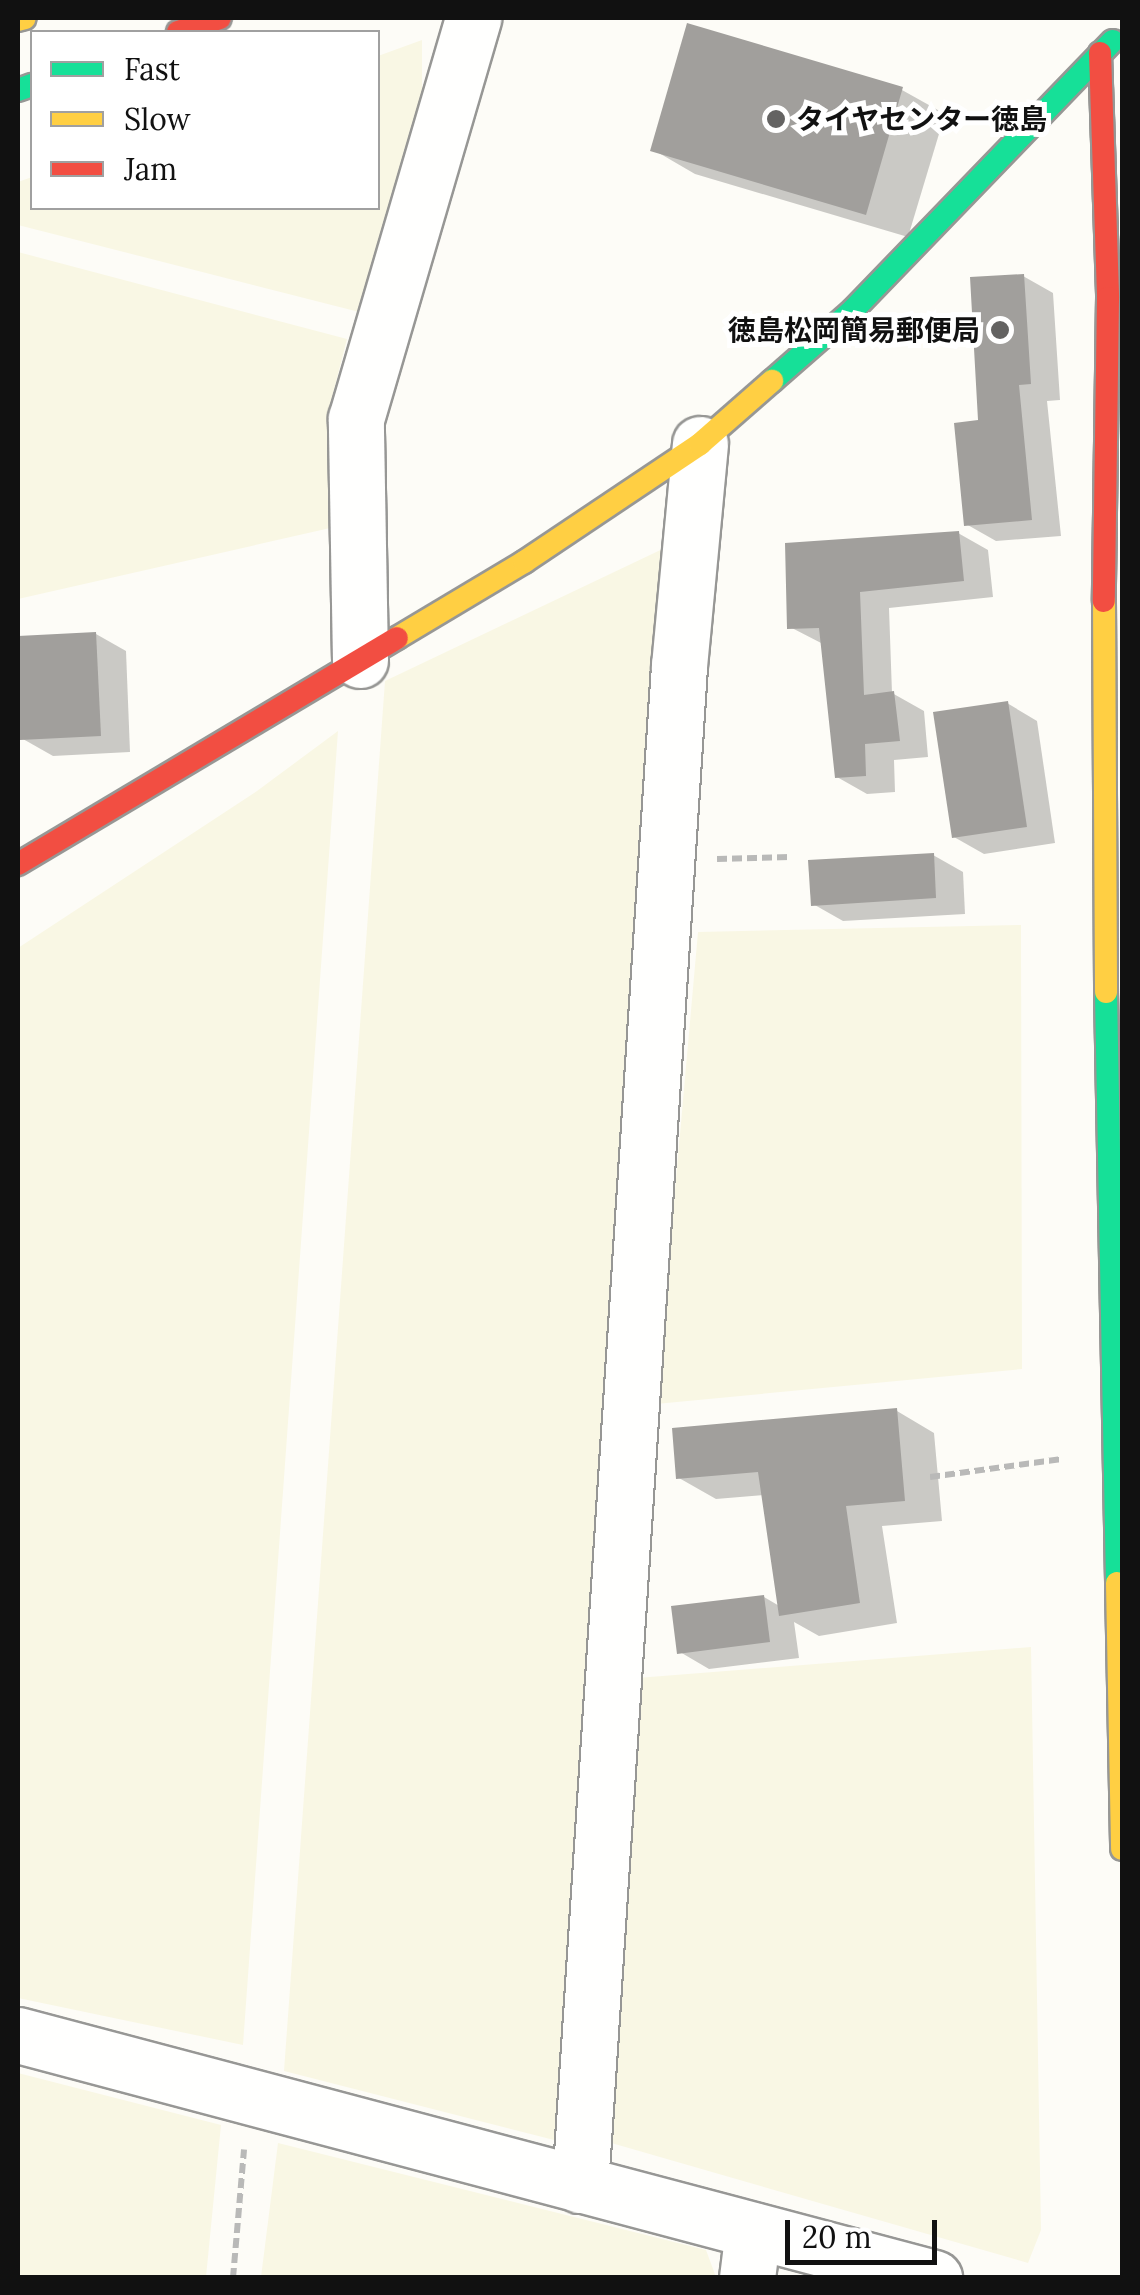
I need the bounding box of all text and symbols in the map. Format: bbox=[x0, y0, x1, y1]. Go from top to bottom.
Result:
legend bbox=[30, 30, 380, 210]
text: Fast bbox=[124, 50, 180, 88]
text: Slow bbox=[124, 100, 190, 138]
place label: タイヤセンター徳島 bbox=[796, 102, 1048, 136]
marker: タイヤセンター徳島 bbox=[765, 108, 787, 130]
text: Jam bbox=[124, 150, 177, 188]
place label: 徳島松岡簡易郵便局 bbox=[728, 313, 980, 347]
marker: 徳島松岡簡易郵便局 bbox=[989, 319, 1011, 341]
scale bar bbox=[790, 2200, 942, 2262]
text: 20 m bbox=[802, 2218, 871, 2256]

